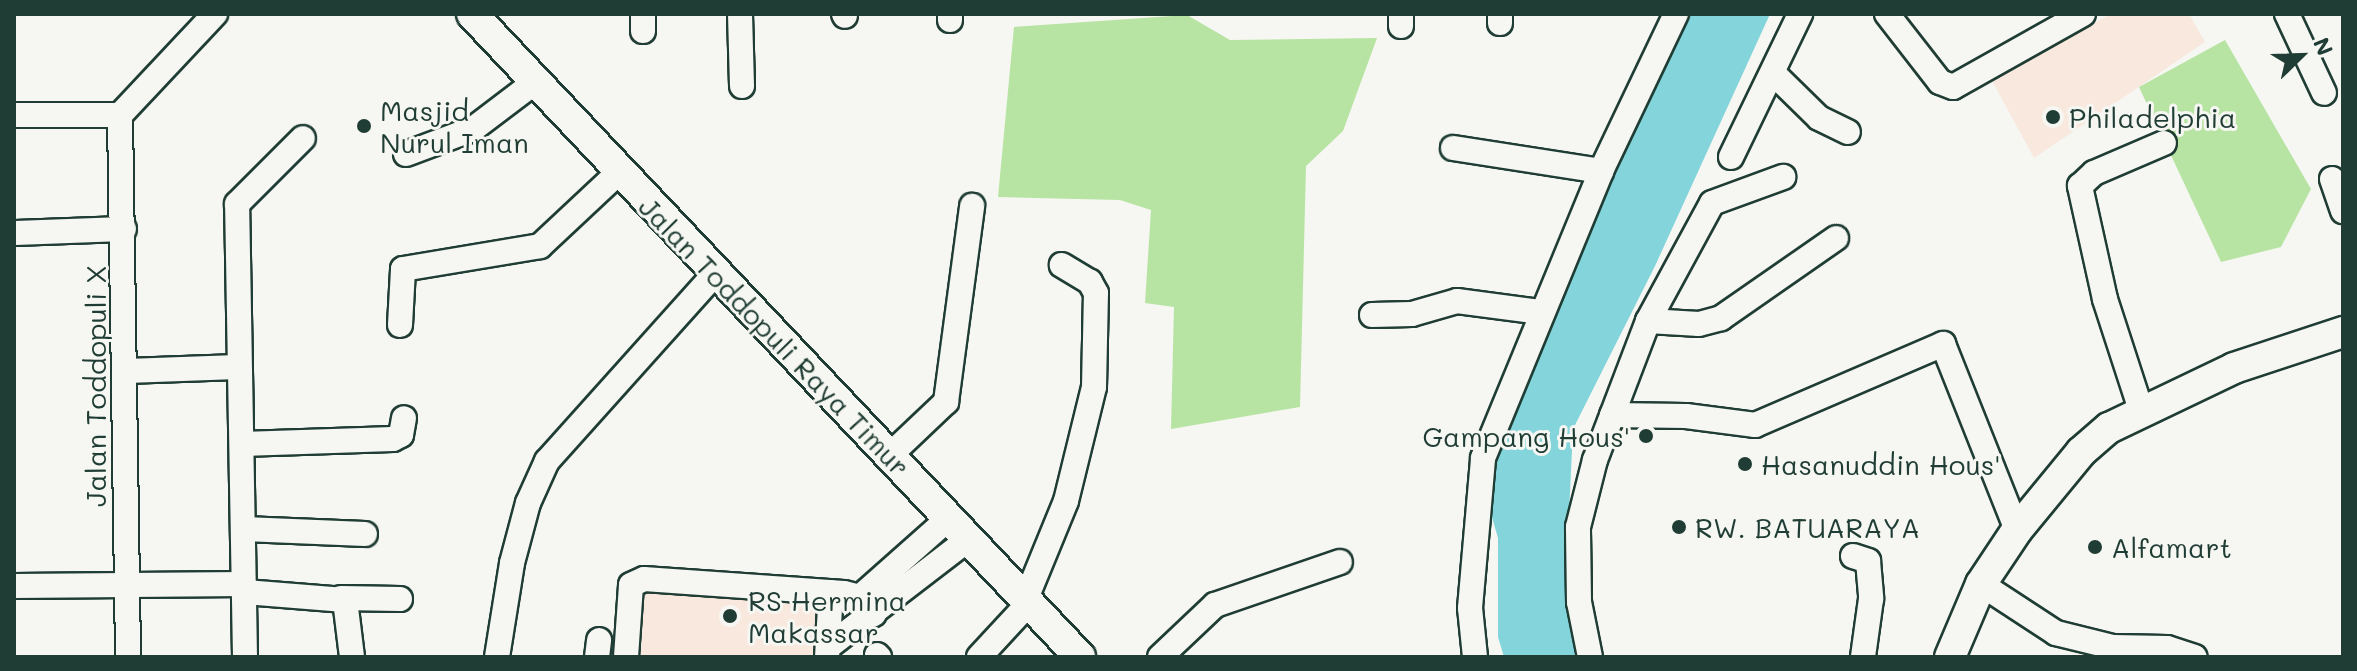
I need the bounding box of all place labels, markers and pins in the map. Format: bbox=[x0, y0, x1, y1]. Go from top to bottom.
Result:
place label: Masjid Nurul Iman bbox=[380, 93, 529, 159]
place label: Philadelphia bbox=[2069, 100, 2236, 134]
marker: Philadelphia bbox=[2044, 108, 2062, 126]
marker: Masjid Nurul Iman bbox=[355, 117, 373, 135]
place label: Gampang Hous' bbox=[1422, 419, 1630, 453]
marker: Gampang Hous' bbox=[1637, 427, 1655, 445]
place label: Hasanuddin Hous' bbox=[1761, 447, 2001, 481]
marker: Hasanuddin Hous' bbox=[1736, 455, 1754, 473]
place label: RW. BATUARAYA bbox=[1695, 510, 1920, 544]
marker: RW. BATUARAYA bbox=[1670, 518, 1688, 536]
place label: Alfamart bbox=[2111, 530, 2232, 564]
marker: Alfamart bbox=[2086, 538, 2104, 556]
place label: RS Hermina Makassar bbox=[748, 583, 906, 649]
marker: RS Hermina Makassar bbox=[719, 605, 741, 627]

